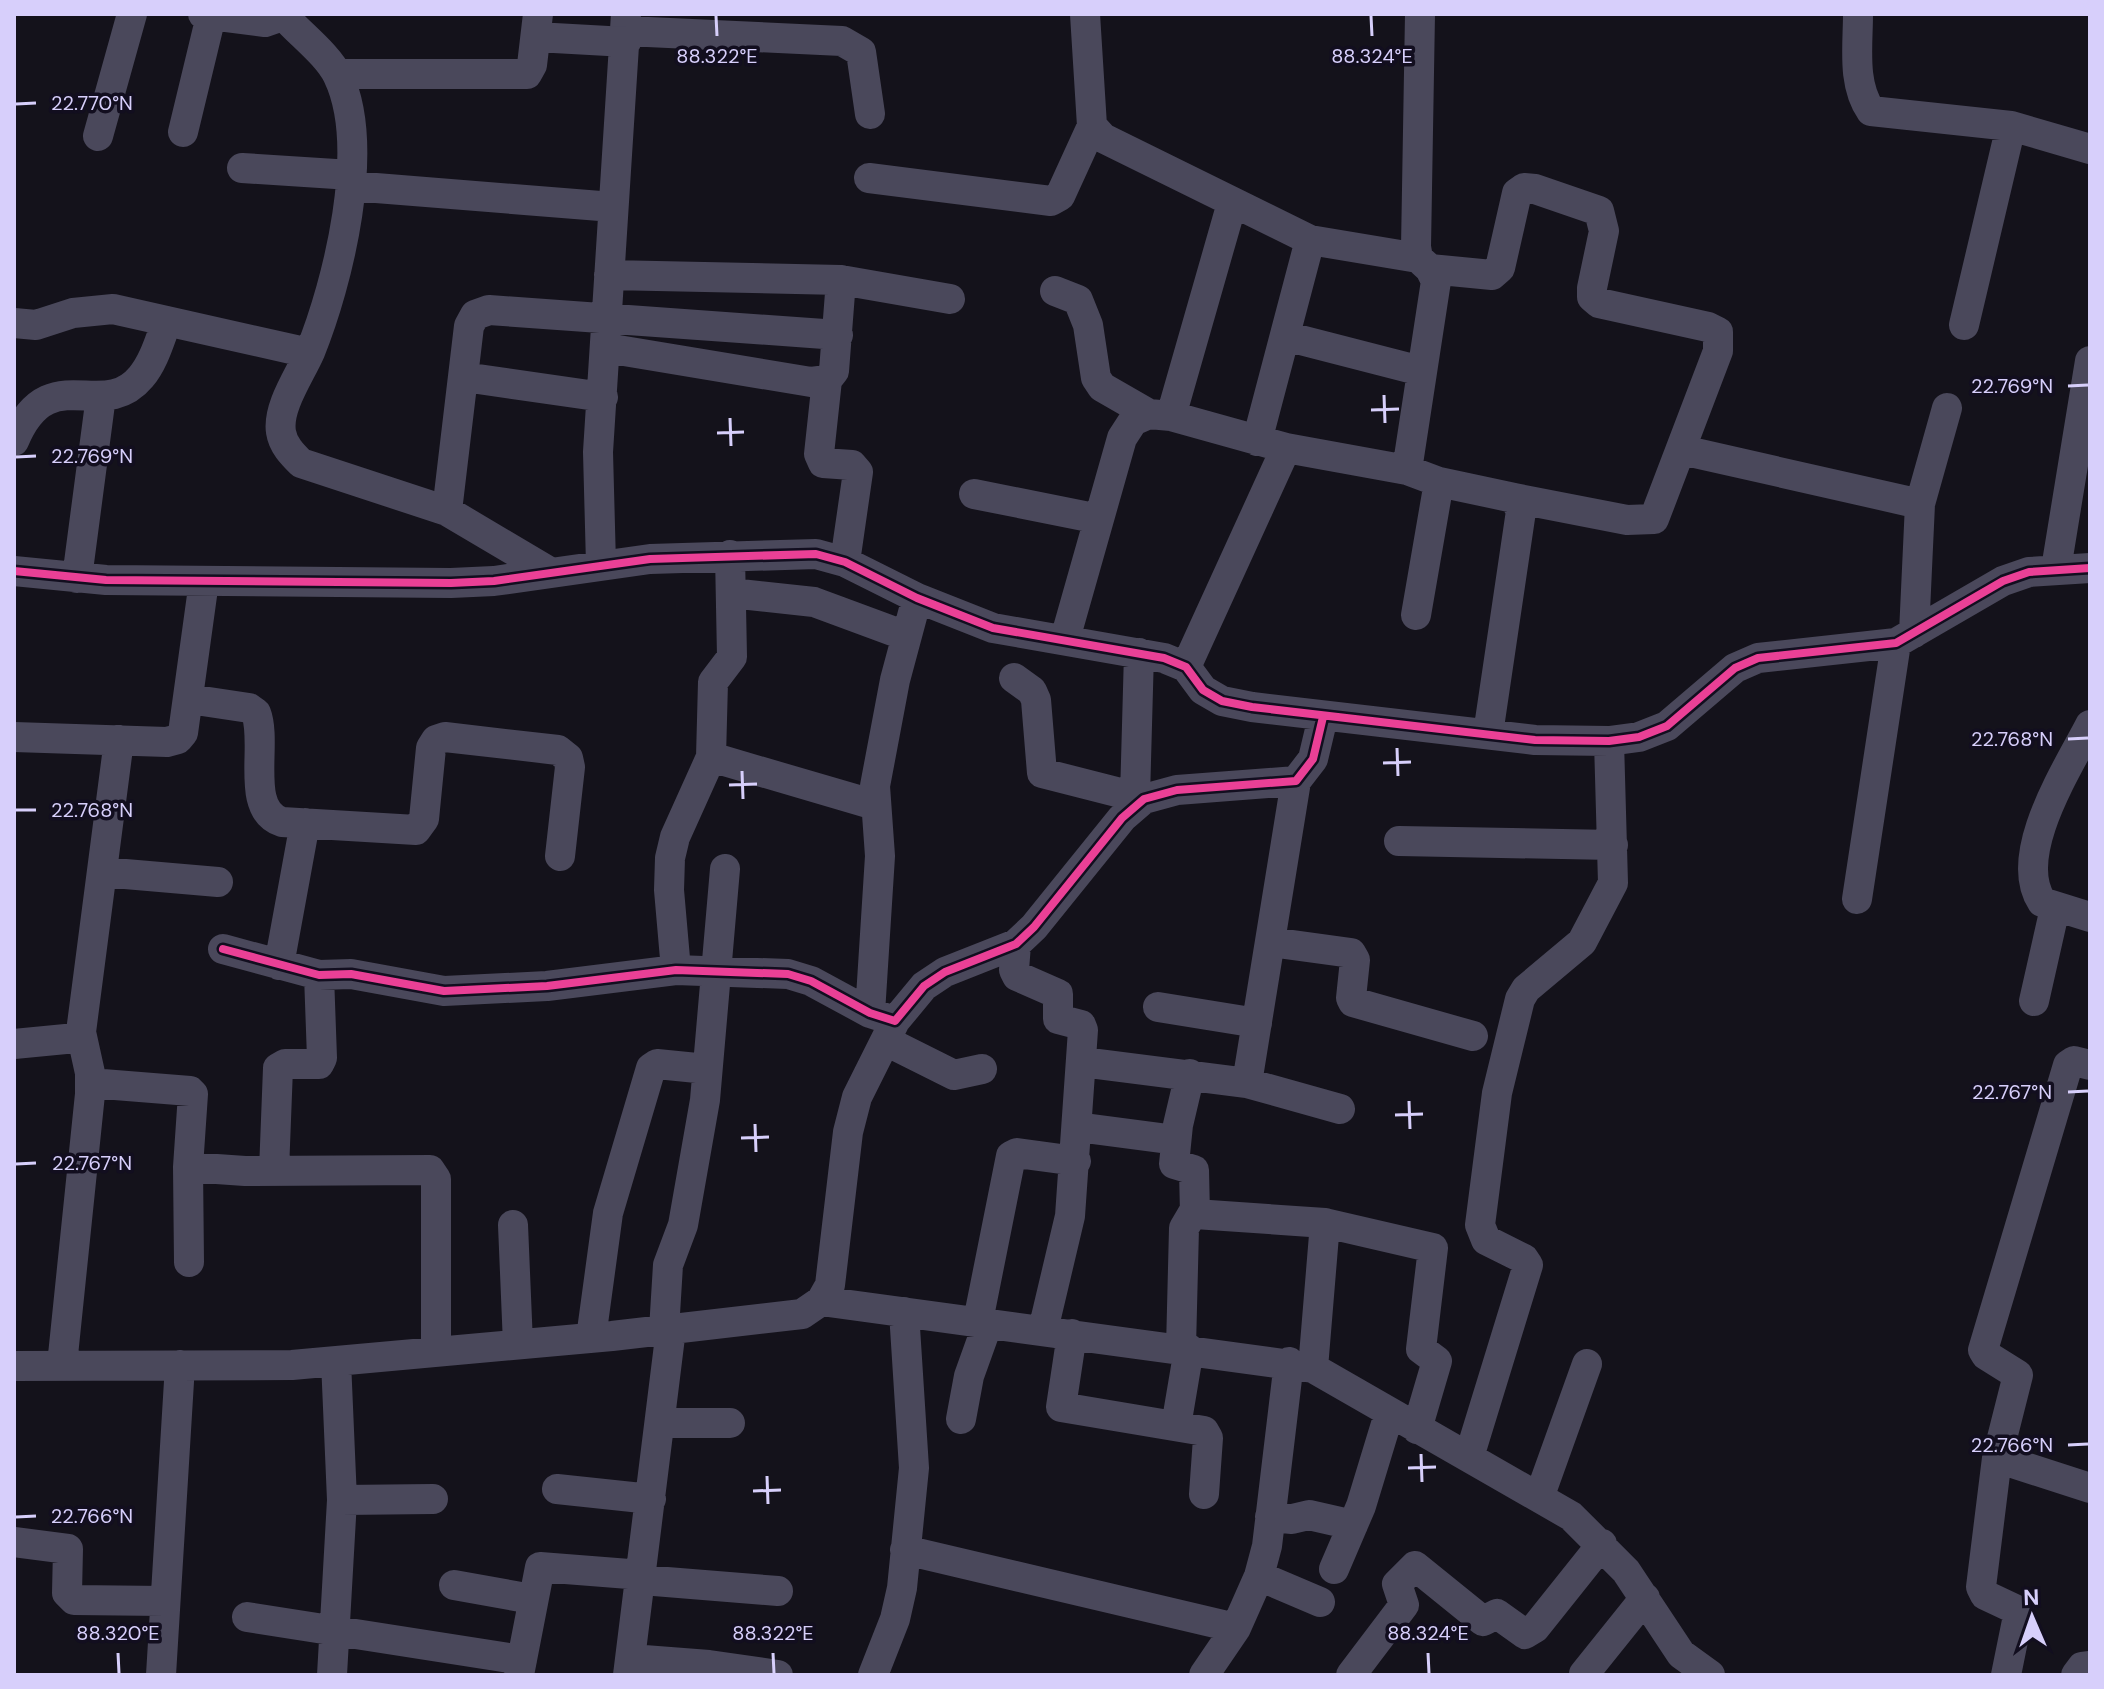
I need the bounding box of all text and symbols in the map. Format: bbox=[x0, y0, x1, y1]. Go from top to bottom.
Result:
text: 88.322°E bbox=[676, 43, 758, 69]
text: 88.324°E bbox=[1331, 43, 1413, 69]
text: 22.770°N bbox=[51, 90, 133, 116]
text: 22.769°N bbox=[1971, 373, 2053, 399]
text: 22.769°N bbox=[51, 443, 133, 469]
text: 22.768°N bbox=[1971, 726, 2053, 752]
text: 22.768°N bbox=[51, 797, 133, 823]
text: 22.767°N bbox=[1972, 1079, 2052, 1105]
text: 22.767°N bbox=[52, 1150, 132, 1176]
text: 22.766°N bbox=[1971, 1432, 2053, 1458]
text: 22.766°N bbox=[51, 1503, 133, 1529]
north arrow bbox=[1992, 1577, 2072, 1657]
text: N bbox=[2023, 1583, 2040, 1612]
text: 88.320°E bbox=[76, 1620, 160, 1646]
text: 88.322°E bbox=[732, 1620, 814, 1646]
text: 88.324°E bbox=[1387, 1620, 1469, 1646]

